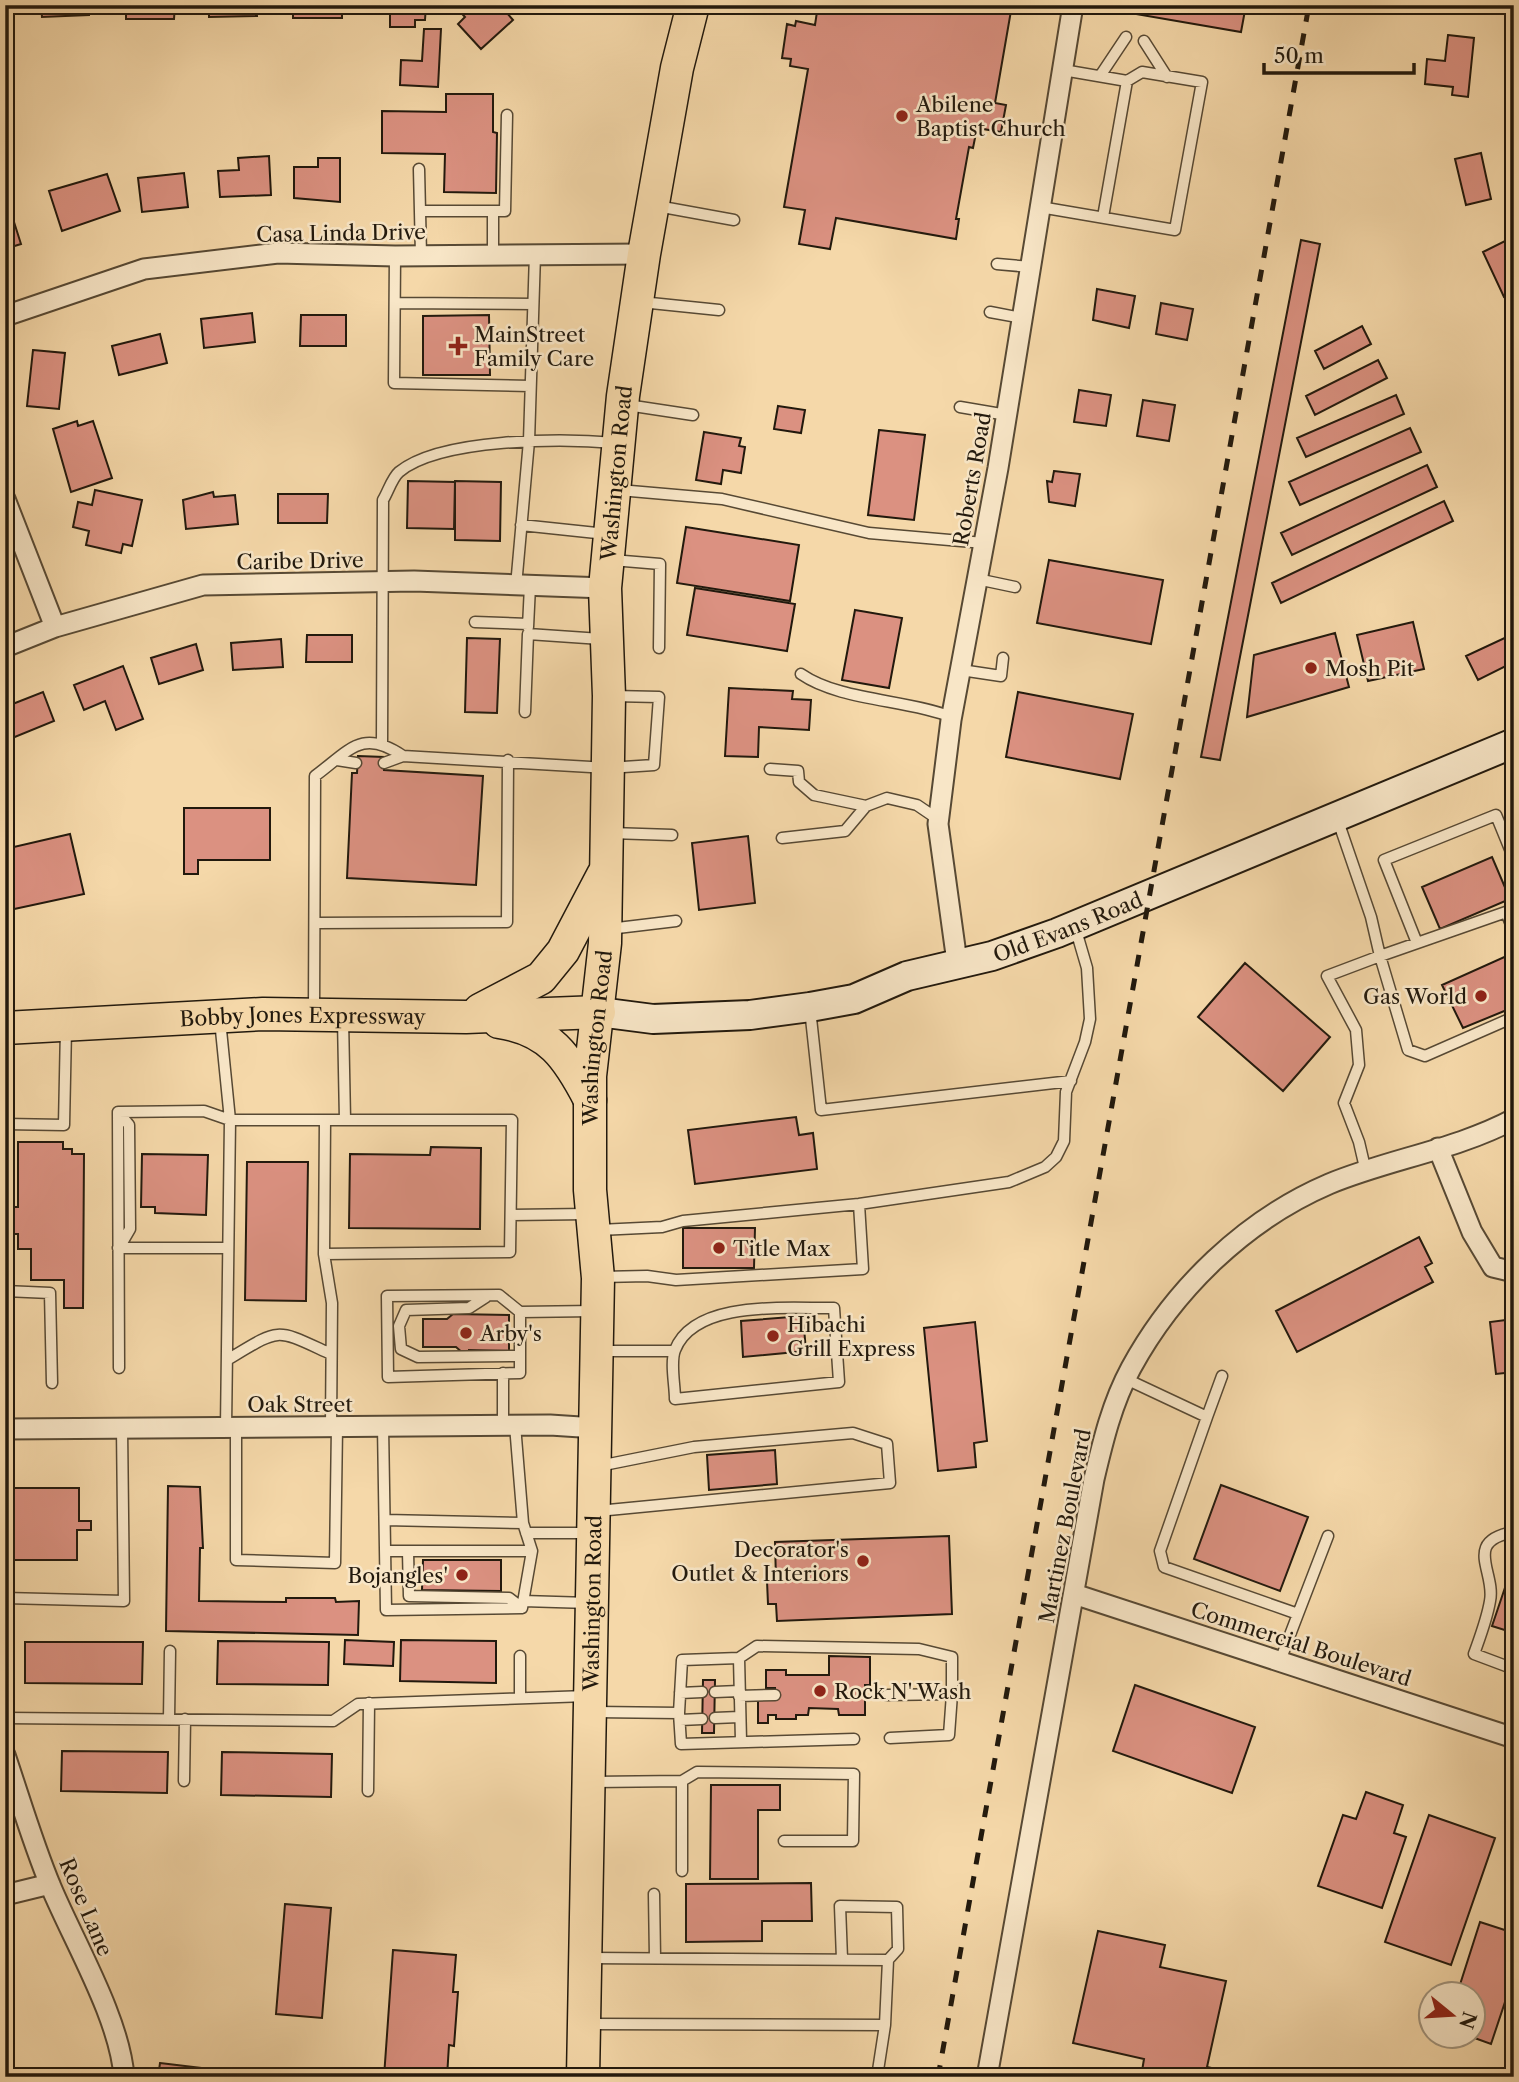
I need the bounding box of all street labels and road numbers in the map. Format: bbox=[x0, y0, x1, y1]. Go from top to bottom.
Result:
street label: Casa Linda Drive bbox=[256, 219, 426, 247]
street label: Washington Road bbox=[595, 383, 637, 563]
street label: Roberts Road bbox=[948, 410, 996, 548]
street label: Caribe Drive bbox=[236, 547, 364, 575]
street label: Old Evans Road bbox=[990, 886, 1146, 967]
street label: Washington Road bbox=[578, 949, 617, 1127]
street label: Bobby Jones Expressway bbox=[179, 1001, 426, 1031]
street label: Oak Street bbox=[247, 1392, 353, 1417]
street label: Martinez Boulevard bbox=[1034, 1427, 1096, 1625]
street label: Washington Road bbox=[578, 1515, 606, 1692]
street label: Commercial Boulevard bbox=[1188, 1597, 1414, 1692]
street label: Rose Lane bbox=[54, 1854, 118, 1960]

